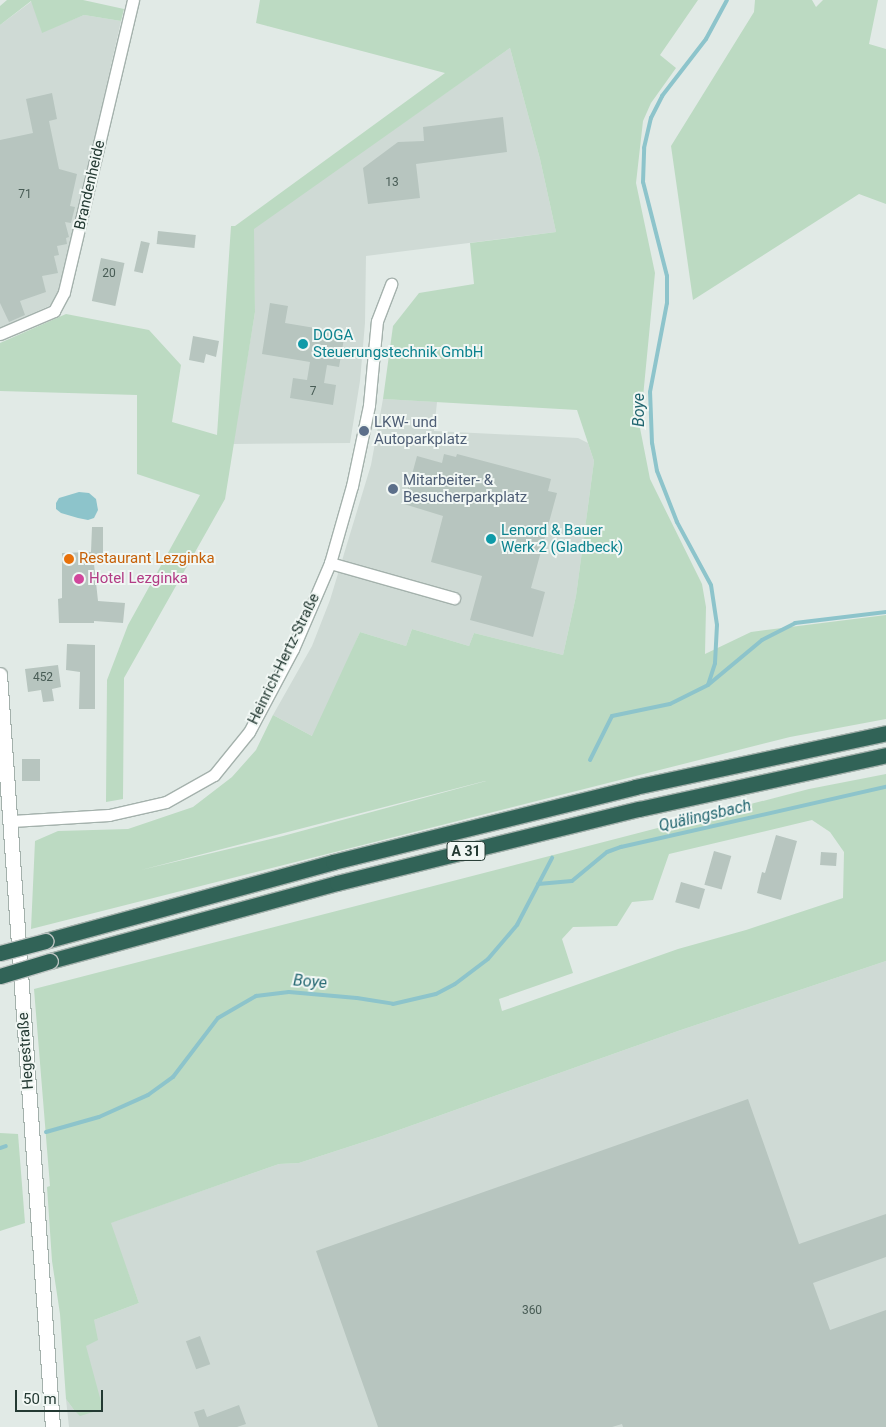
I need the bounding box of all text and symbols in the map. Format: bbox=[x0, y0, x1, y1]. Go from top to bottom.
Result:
street label: Brandenheide bbox=[71, 138, 109, 232]
house number: 13 bbox=[385, 176, 399, 190]
house number: 71 bbox=[18, 188, 32, 202]
house number: 20 bbox=[102, 267, 116, 281]
place label: DOGA Steuerungstechnik GmbH bbox=[313, 326, 484, 361]
marker: DOGA Steuerungstechnik GmbH bbox=[297, 338, 309, 350]
house number: 7 bbox=[310, 385, 316, 399]
water label: Boye bbox=[629, 393, 649, 427]
place label: LKW- und Autoparkplatz bbox=[374, 413, 467, 448]
marker: LKW- und Autoparkplatz bbox=[358, 425, 370, 437]
place label: Mitarbeiter- & Besucherparkplatz bbox=[403, 471, 527, 506]
marker: Mitarbeiter- & Besucherparkplatz bbox=[387, 483, 399, 495]
place label: Lenord & Bauer Werk 2 (Gladbeck) bbox=[501, 521, 623, 556]
marker: Lenord & Bauer Werk 2 (Gladbeck) bbox=[485, 533, 497, 545]
place label: Restaurant Lezginka bbox=[79, 550, 215, 568]
marker: Restaurant Lezginka bbox=[63, 553, 75, 565]
place label: Hotel Lezginka bbox=[89, 570, 188, 588]
marker: Hotel Lezginka bbox=[73, 573, 85, 585]
street label: Heinrich-Hertz-Straße bbox=[244, 590, 324, 728]
house number: 452 bbox=[33, 671, 53, 685]
water label: Quälingsbach bbox=[657, 796, 753, 836]
road number: A 31 bbox=[446, 839, 486, 862]
water label: Boye bbox=[292, 971, 328, 993]
street label: Hegestraße bbox=[14, 1012, 38, 1090]
house number: 360 bbox=[522, 1304, 542, 1318]
scale bar bbox=[18, 1380, 105, 1412]
text: 50 m bbox=[23, 1390, 57, 1408]

